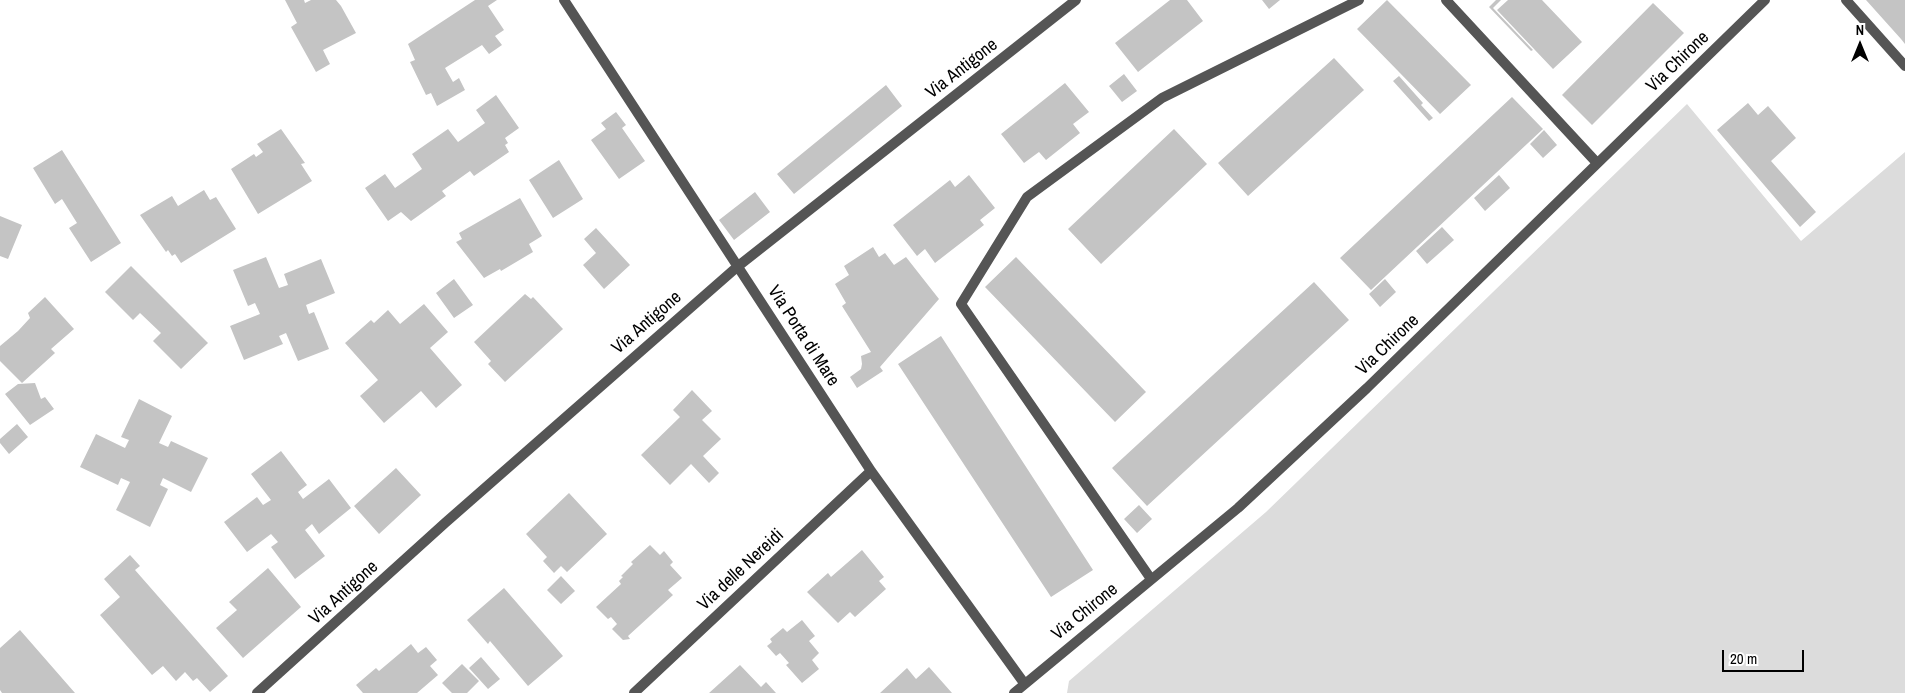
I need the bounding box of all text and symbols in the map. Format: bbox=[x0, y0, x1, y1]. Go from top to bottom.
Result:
north arrow bbox=[1835, 20, 1885, 70]
text: N bbox=[1856, 21, 1864, 39]
street label: Via Chirone bbox=[1642, 27, 1714, 97]
street label: Via Antigone bbox=[922, 34, 1002, 104]
street label: Via Porta di Mare bbox=[763, 282, 843, 390]
street label: Via Antigone bbox=[608, 287, 686, 359]
street label: Via Chirone bbox=[1352, 310, 1424, 380]
street label: Via delle Nereidi bbox=[694, 525, 788, 615]
street label: Via Antigone bbox=[305, 557, 383, 629]
street label: Via Chirone bbox=[1048, 579, 1122, 645]
scale bar bbox=[1725, 640, 1808, 672]
text: 20 m bbox=[1730, 648, 1757, 669]

